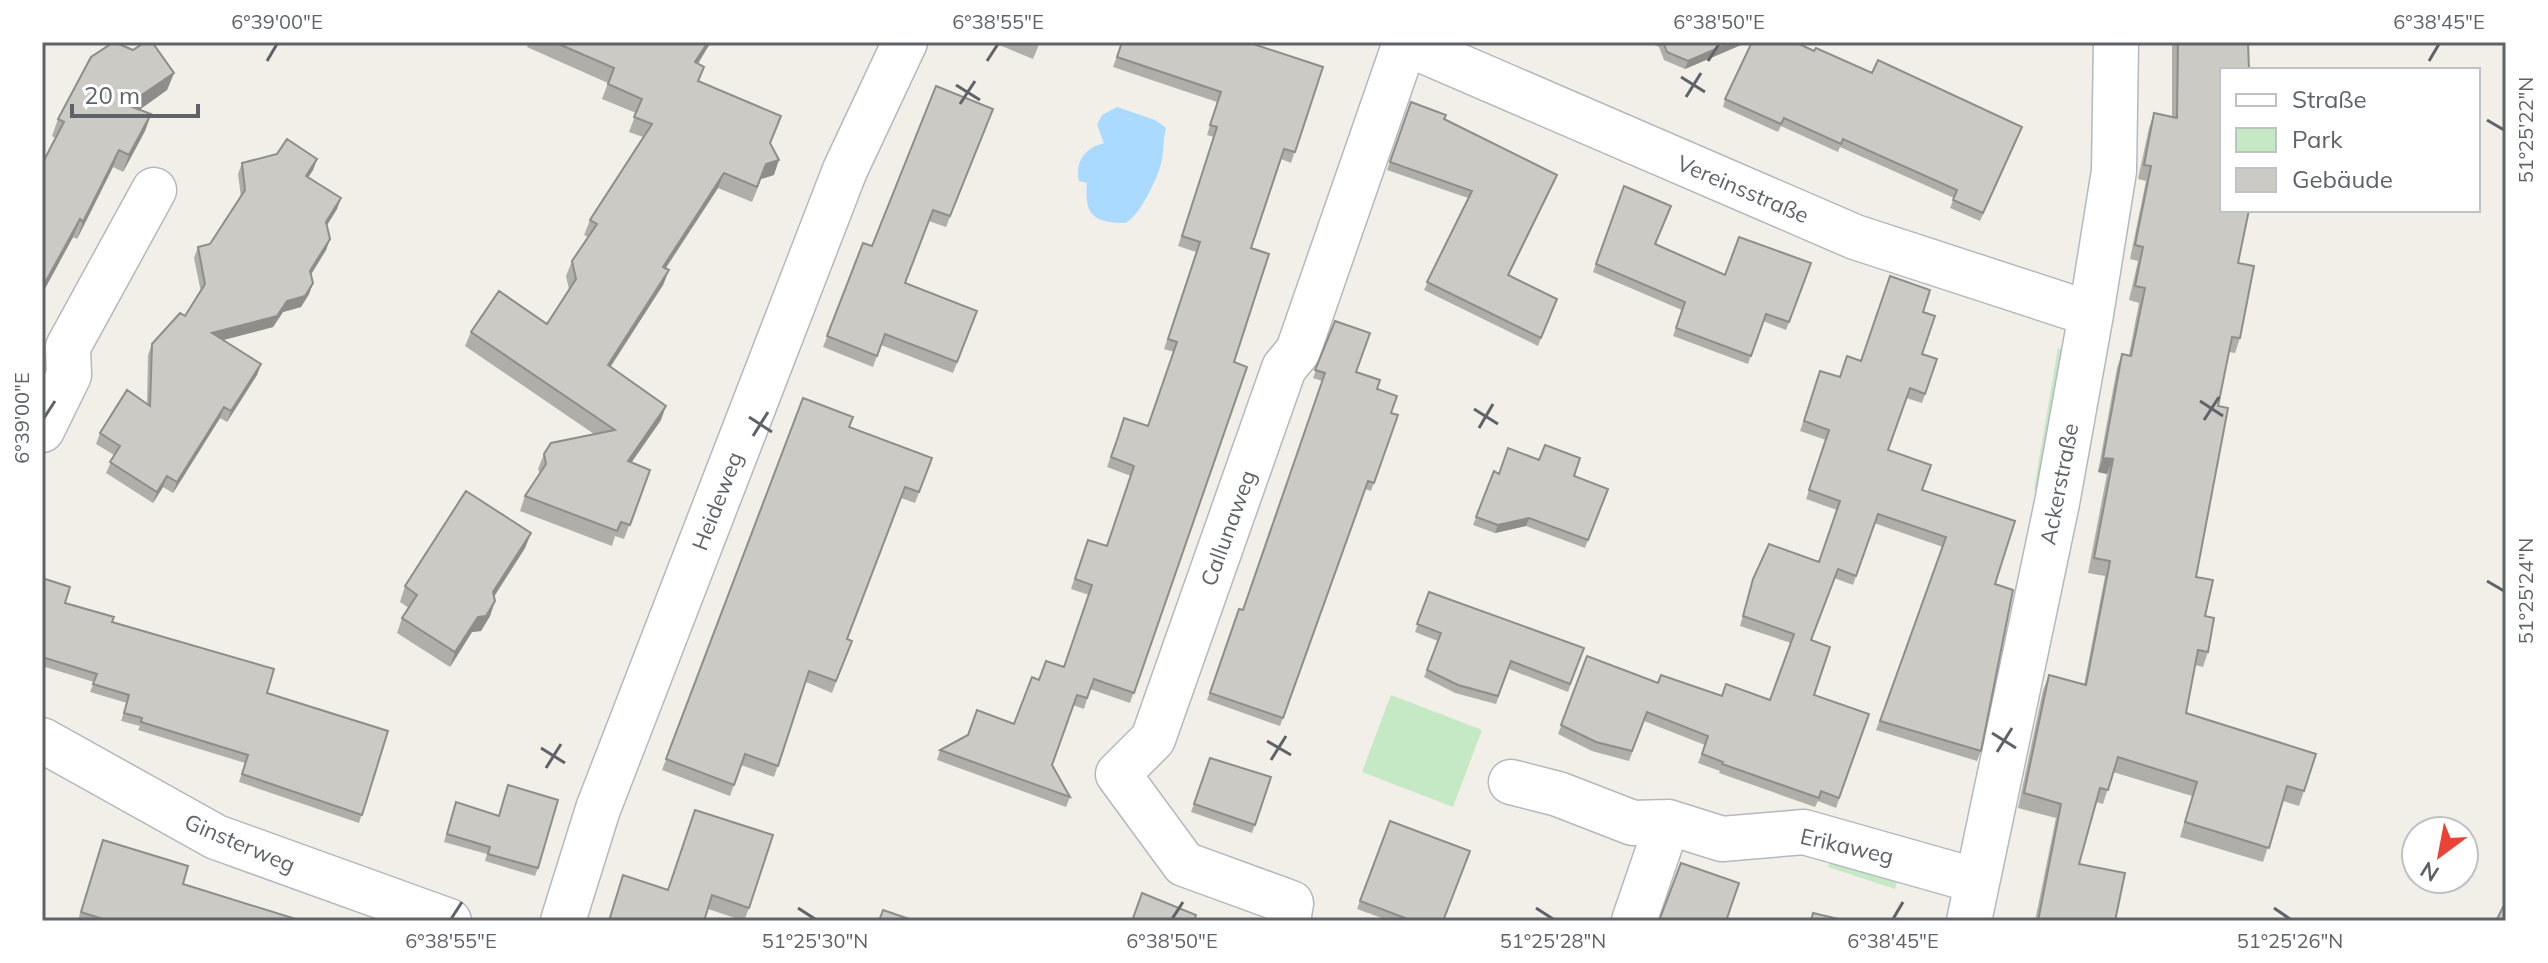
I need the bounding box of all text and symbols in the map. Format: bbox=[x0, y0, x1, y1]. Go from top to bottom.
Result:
text: 6°39'00"E bbox=[231, 9, 323, 34]
text: 6°38'55"E bbox=[952, 9, 1044, 34]
text: 6°38'50"E bbox=[1673, 9, 1765, 34]
text: 6°38'45"E bbox=[2393, 9, 2485, 34]
scale bar bbox=[72, 68, 198, 118]
legend bbox=[2220, 68, 2480, 212]
text: 51°25'22"N bbox=[2513, 77, 2538, 183]
text: 20 m bbox=[84, 80, 140, 110]
text: Straße bbox=[2292, 84, 2367, 114]
text: Park bbox=[2292, 124, 2343, 154]
street label: Vereinsstraße bbox=[1673, 149, 1813, 229]
text: Gebäude bbox=[2292, 164, 2393, 194]
text: 6°39'00"E bbox=[9, 372, 34, 464]
street label: Ackerstraße bbox=[2033, 421, 2085, 547]
street label: Heideweg bbox=[685, 448, 749, 554]
street label: Callunaweg bbox=[1194, 466, 1262, 590]
text: 51°25'24"N bbox=[2513, 538, 2538, 644]
street label: Ginsterweg bbox=[180, 807, 300, 879]
north arrow bbox=[2400, 815, 2480, 895]
street label: Erikaweg bbox=[1798, 822, 1896, 870]
text: N bbox=[2415, 856, 2444, 888]
text: 6°38'55"E bbox=[405, 928, 497, 953]
text: 51°25'30"N bbox=[762, 928, 868, 953]
text: 6°38'50"E bbox=[1126, 928, 1218, 953]
text: 51°25'28"N bbox=[1500, 928, 1606, 953]
text: 6°38'45"E bbox=[1847, 928, 1939, 953]
text: 51°25'26"N bbox=[2237, 928, 2343, 953]

